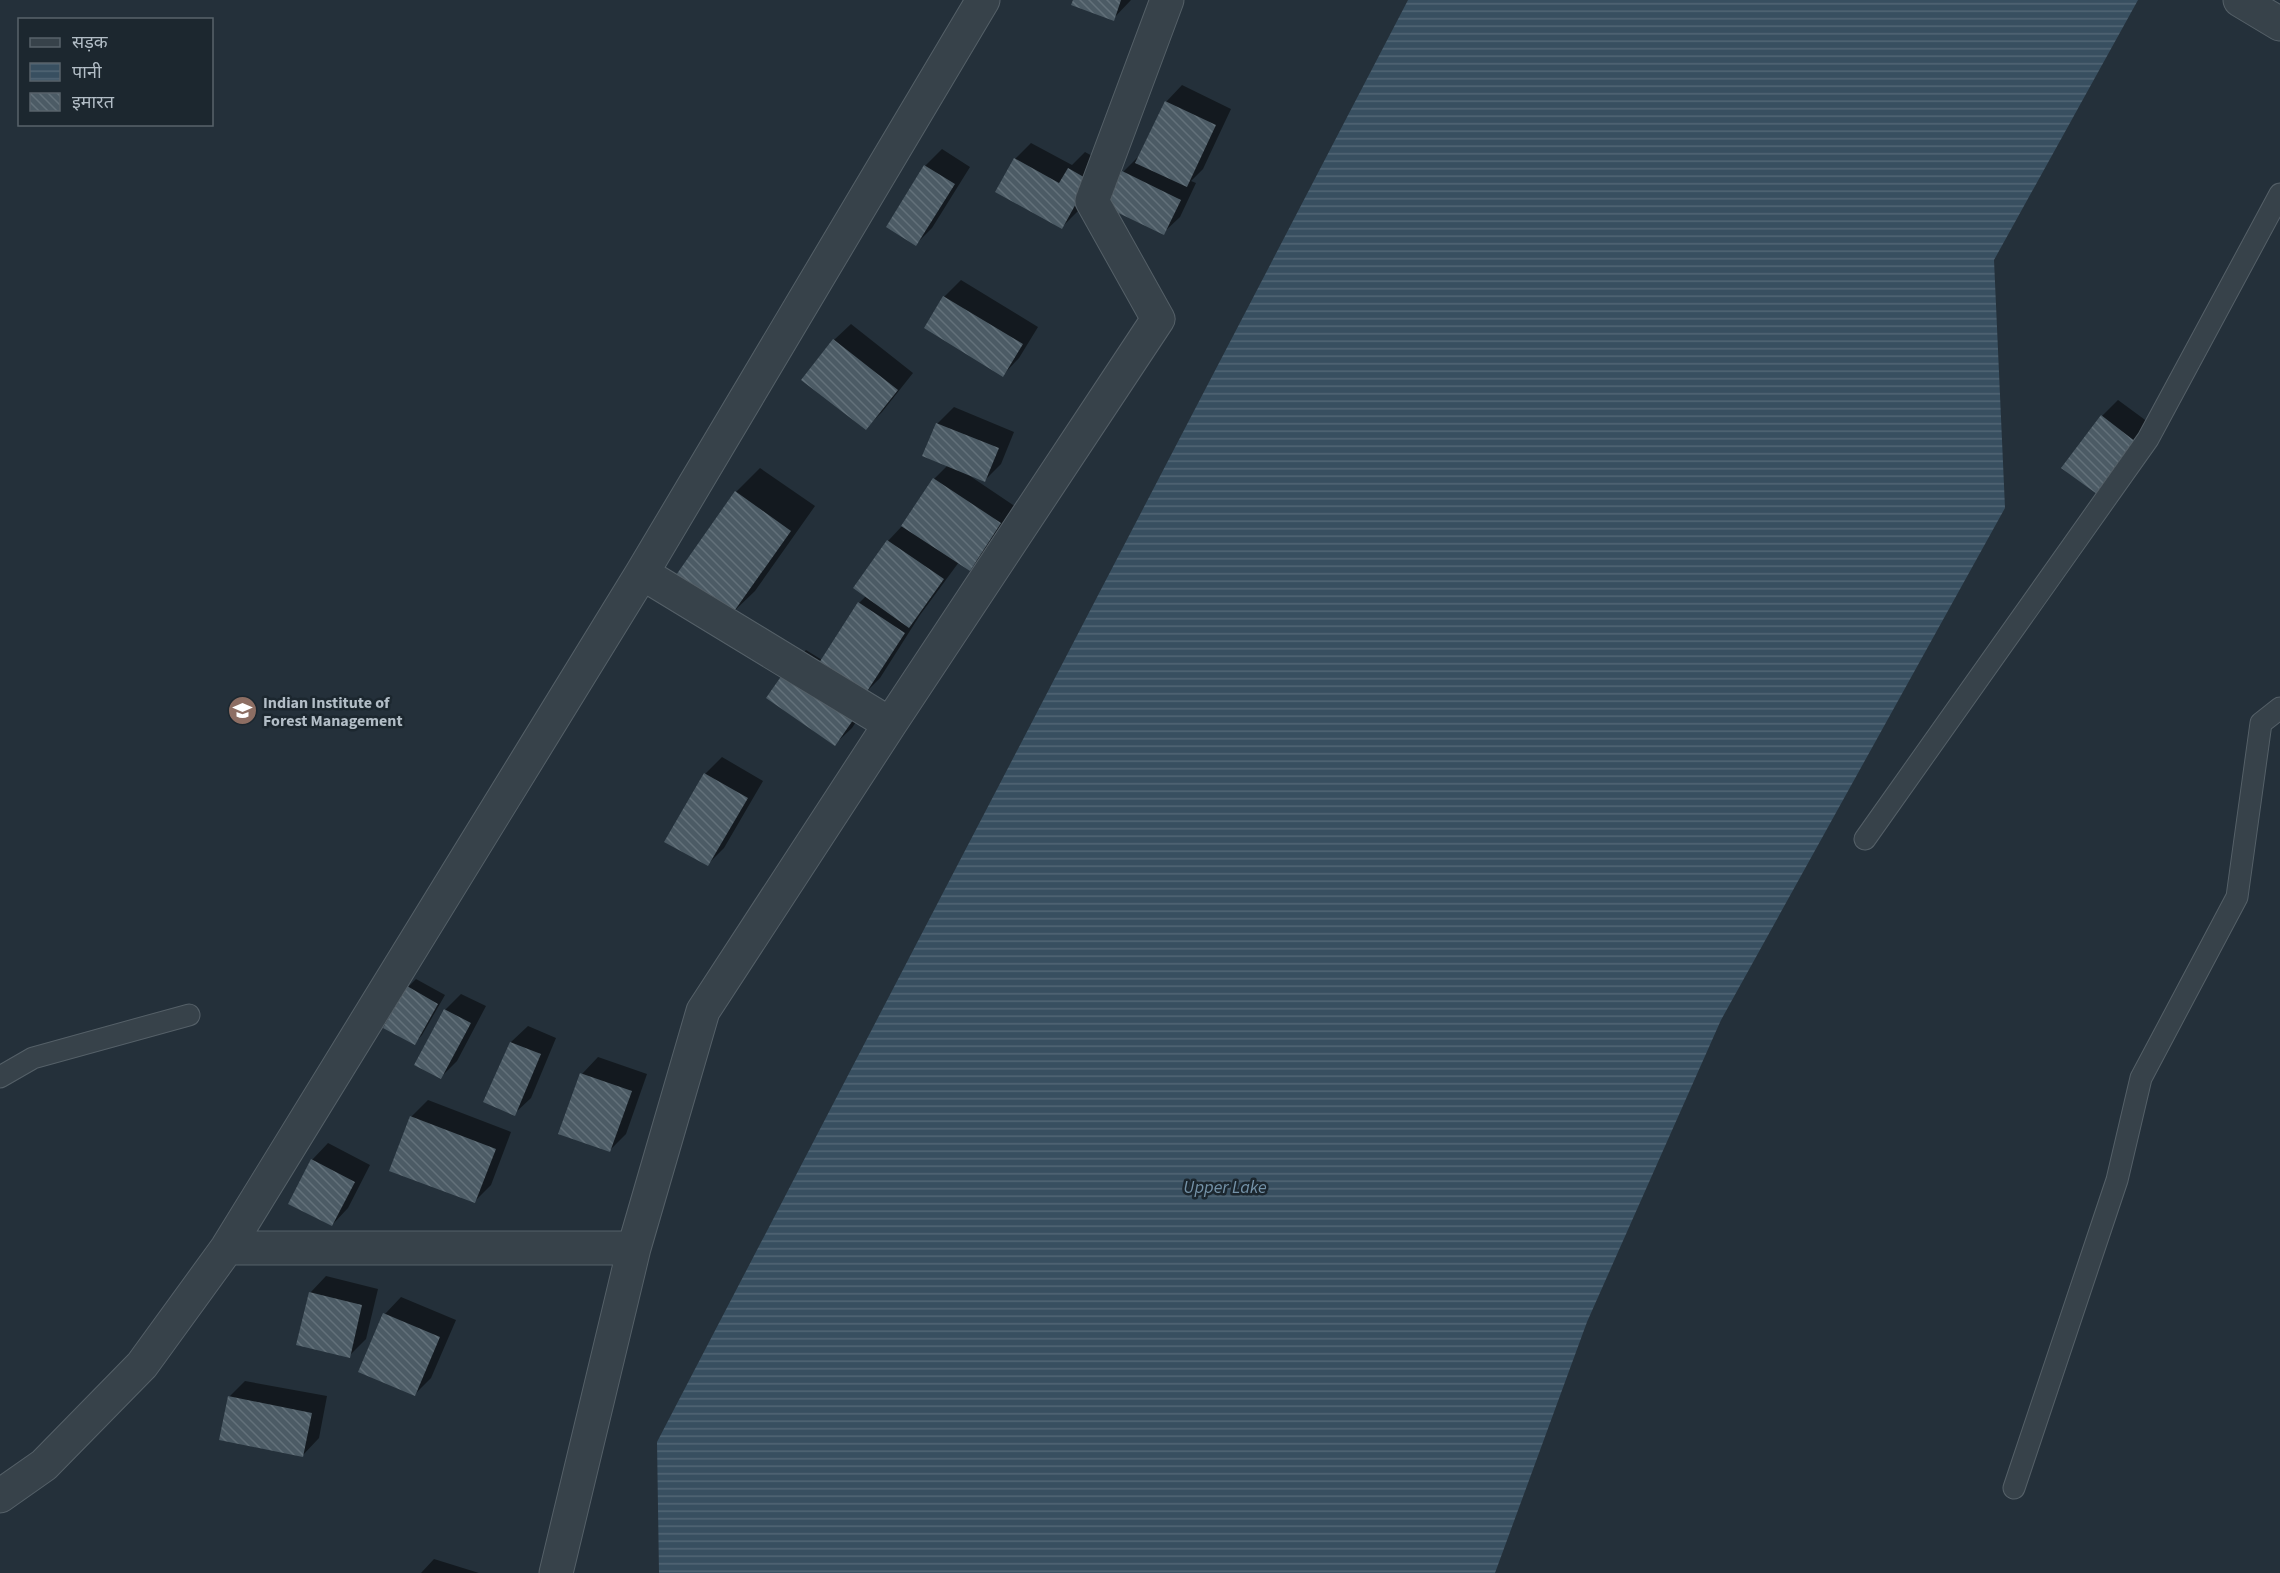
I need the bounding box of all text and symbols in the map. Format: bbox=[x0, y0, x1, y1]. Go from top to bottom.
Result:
legend bbox=[18, 18, 213, 126]
text: सड़क bbox=[72, 30, 109, 55]
text: पानी bbox=[72, 60, 102, 85]
text: इमारत bbox=[72, 90, 115, 115]
place label: Indian Institute of Forest Management bbox=[263, 692, 403, 732]
school or university icon: Indian Institute of Forest Management bbox=[226, 695, 258, 727]
water label: Upper Lake bbox=[1183, 1175, 1267, 1200]

